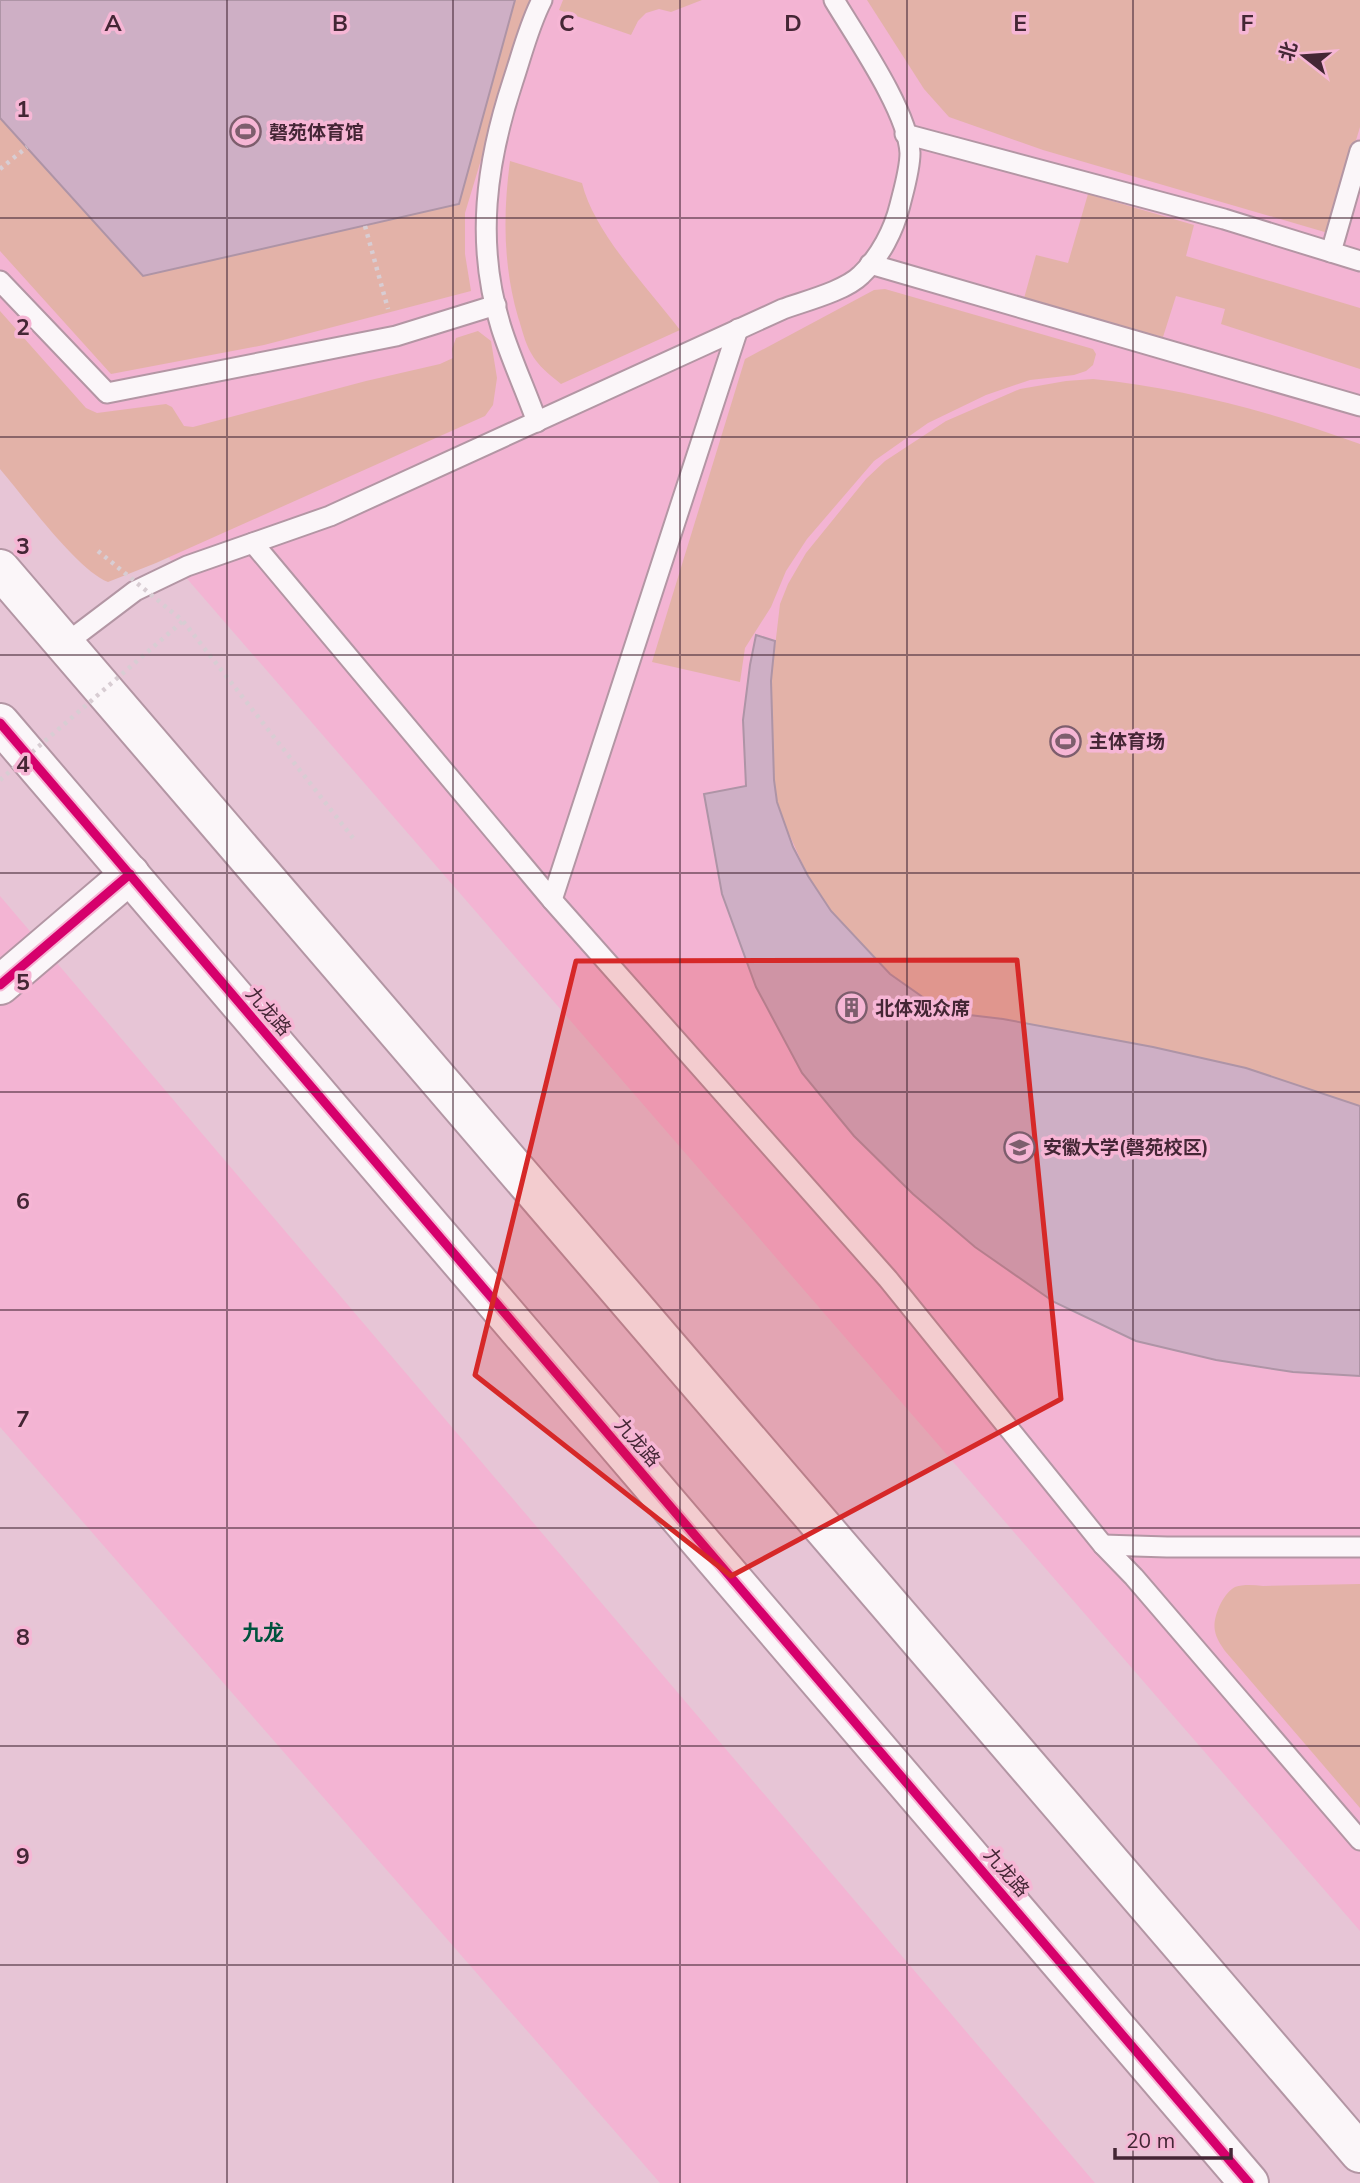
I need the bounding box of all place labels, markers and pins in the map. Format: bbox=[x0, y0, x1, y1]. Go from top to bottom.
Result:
sports icon: 磬苑体育馆 bbox=[229, 115, 263, 149]
place label: 磬苑体育馆 bbox=[269, 120, 364, 144]
sports icon: 主体育场 bbox=[1049, 724, 1083, 758]
place label: 主体育场 bbox=[1089, 729, 1165, 753]
building icon: 北体观众席 bbox=[835, 991, 869, 1025]
place label: 北体观众席 bbox=[875, 996, 970, 1020]
school or university icon: 安徽大学(磬苑校区) bbox=[1003, 1130, 1037, 1164]
place label: 安徽大学(磬苑校区) bbox=[1043, 1135, 1209, 1159]

